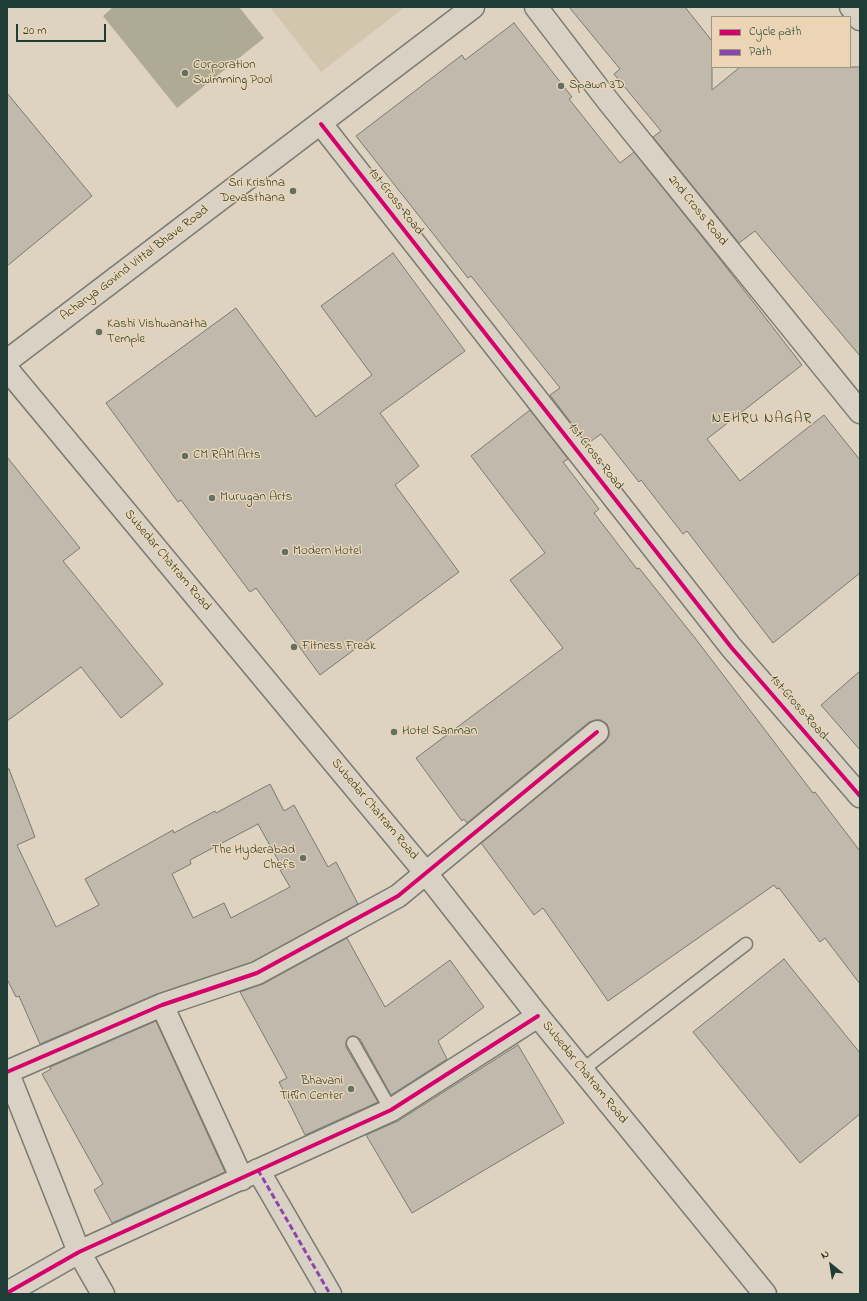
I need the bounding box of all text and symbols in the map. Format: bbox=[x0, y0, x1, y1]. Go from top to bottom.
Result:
scale bar bbox=[18, 16, 108, 42]
legend bbox=[711, 16, 851, 68]
text: 20 m bbox=[23, 22, 46, 40]
text: Cycle path bbox=[749, 23, 801, 41]
text: Path bbox=[749, 43, 771, 61]
place label: Corporation Swimming Pool bbox=[193, 58, 272, 89]
marker: Corporation Swimming Pool bbox=[180, 68, 190, 78]
place label: Spawn 3D bbox=[569, 78, 625, 94]
marker: Spawn 3D bbox=[556, 81, 566, 91]
street label: 1st Cross Road bbox=[364, 165, 426, 239]
street label: 2nd Cross Road bbox=[664, 173, 730, 249]
place label: Sri Krishna Devasthana bbox=[220, 176, 285, 207]
marker: Sri Krishna Devasthana bbox=[288, 186, 298, 196]
street label: Acharya Govind Vittal Bhave Road bbox=[58, 203, 212, 325]
place label: Kashi Vishwanatha Temple bbox=[107, 317, 207, 348]
marker: Kashi Vishwanatha Temple bbox=[94, 327, 104, 337]
district label: NEHRU NAGAR bbox=[712, 412, 812, 428]
street label: 1st Cross Road bbox=[564, 420, 626, 494]
place label: CM RAM Arts bbox=[193, 448, 261, 464]
marker: CM RAM Arts bbox=[180, 451, 190, 461]
place label: Murugan Arts bbox=[220, 490, 292, 506]
marker: Murugan Arts bbox=[207, 493, 217, 503]
street label: Subedar Chatram Road bbox=[120, 507, 214, 615]
place label: Modern Hotel bbox=[293, 544, 361, 560]
marker: Modern Hotel bbox=[280, 547, 290, 557]
place label: Fitness Freak bbox=[302, 639, 376, 655]
marker: Fitness Freak bbox=[289, 642, 299, 652]
street label: 1st Cross Road bbox=[766, 672, 830, 744]
place label: Hotel Sanman bbox=[402, 724, 477, 740]
marker: Hotel Sanman bbox=[389, 727, 399, 737]
street label: Subedar Chatram Road bbox=[327, 756, 421, 864]
place label: The Hyderabad Chefs bbox=[212, 843, 295, 874]
marker: The Hyderabad Chefs bbox=[298, 853, 308, 863]
street label: Subedar Chatram Road bbox=[538, 1019, 630, 1127]
place label: Bhavani Tiffin Center bbox=[280, 1074, 343, 1105]
marker: Bhavani Tiffin Center bbox=[346, 1084, 356, 1094]
north arrow bbox=[811, 1245, 851, 1285]
text: N bbox=[818, 1246, 832, 1263]

